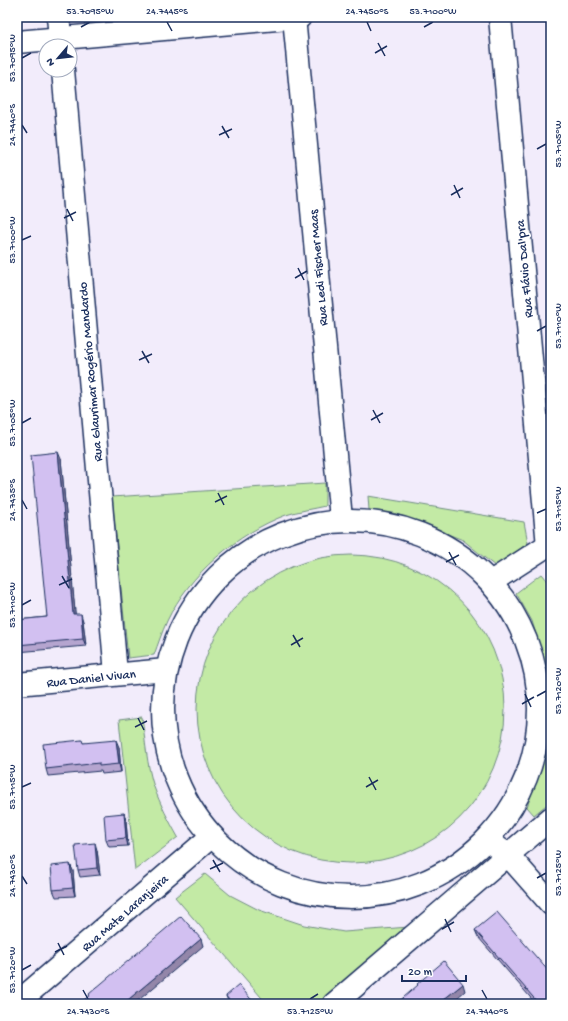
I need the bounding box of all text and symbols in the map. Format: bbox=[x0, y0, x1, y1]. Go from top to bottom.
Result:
text: 53.7095°W bbox=[66, 6, 114, 18]
text: 24.7445°S bbox=[146, 6, 188, 18]
text: 24.7450°S bbox=[346, 6, 389, 18]
text: 53.7100°W bbox=[409, 6, 457, 18]
text: 53.7095°W bbox=[7, 34, 19, 82]
north arrow bbox=[38, 38, 78, 78]
text: N bbox=[44, 56, 58, 68]
text: 24.7440°S bbox=[7, 104, 19, 146]
text: 53.7105°W bbox=[553, 120, 565, 167]
street label: Rua Ledi Fischer Maas bbox=[307, 208, 332, 326]
text: 53.7100°W bbox=[7, 216, 19, 264]
street label: Rua Flávio Dal'pra bbox=[514, 218, 537, 318]
street label: Rua Glaurimar Rogério Mandardo bbox=[76, 281, 107, 462]
text: 53.7110°W bbox=[553, 303, 565, 349]
text: 53.7105°W bbox=[7, 399, 19, 446]
text: 24.7435°S bbox=[7, 478, 19, 521]
text: 53.7115°W bbox=[553, 486, 565, 532]
text: 53.7110°W bbox=[7, 582, 19, 628]
street label: Rua Daniel Vivan bbox=[46, 667, 137, 692]
text: 53.7120°W bbox=[553, 667, 565, 714]
text: 53.7115°W bbox=[7, 764, 19, 810]
text: 53.7125°W bbox=[553, 850, 565, 896]
text: 24.7430°S bbox=[7, 854, 19, 897]
street label: Rua Mate Laranjeira bbox=[79, 872, 173, 956]
text: 53.7120°W bbox=[7, 946, 19, 993]
scale bar bbox=[402, 957, 466, 983]
text: 20 m bbox=[408, 966, 433, 980]
text: 24.7430°S bbox=[67, 1006, 110, 1018]
text: 53.7125°W bbox=[287, 1006, 333, 1018]
text: 24.7440°S bbox=[466, 1006, 508, 1018]

